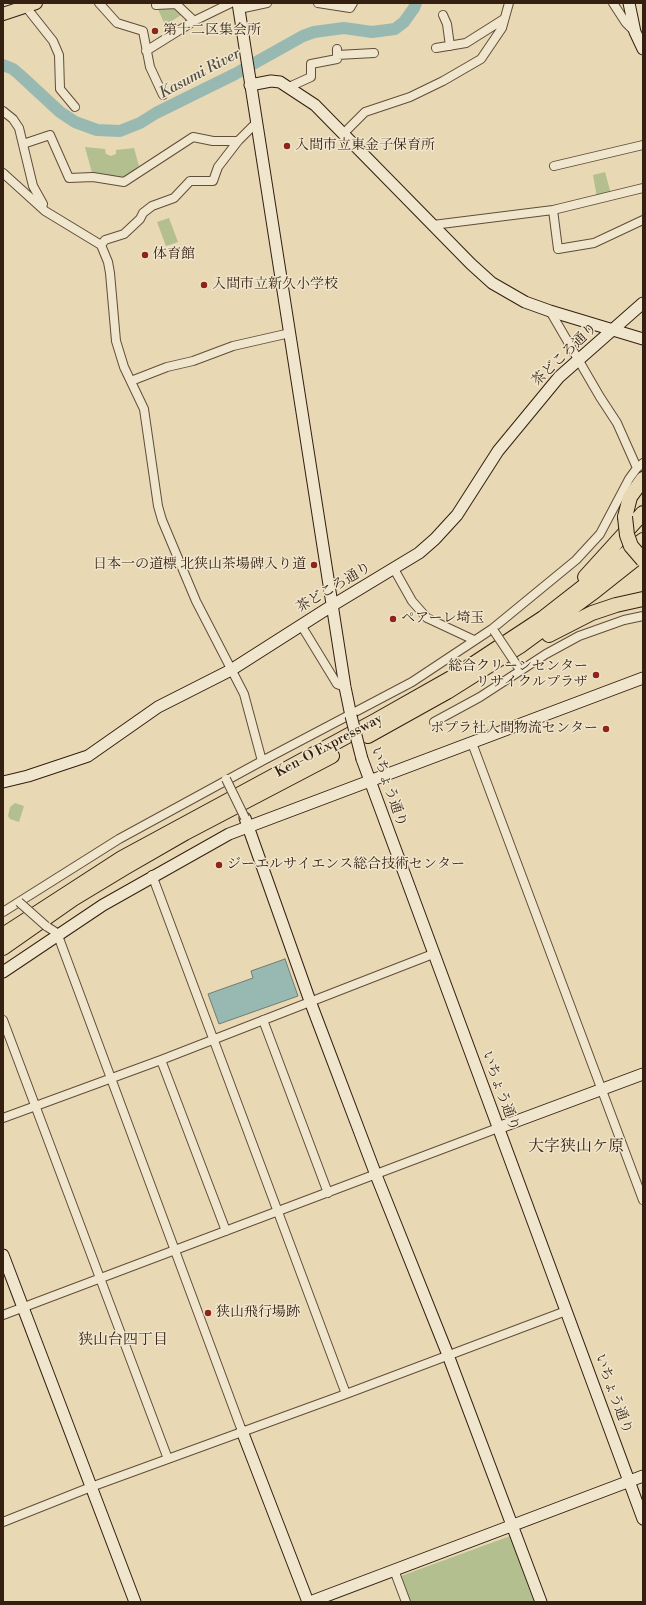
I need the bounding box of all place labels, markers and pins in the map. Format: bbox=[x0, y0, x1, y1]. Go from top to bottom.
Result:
place label: 第十二区集会所 bbox=[163, 23, 261, 39]
marker: 第十二区集会所 bbox=[150, 26, 160, 36]
place label: 入間市立東金子保育所 bbox=[295, 138, 435, 154]
marker: 入間市立東金子保育所 bbox=[282, 141, 292, 151]
place label: 体育館 bbox=[153, 247, 195, 263]
marker: 体育館 bbox=[140, 250, 150, 260]
place label: 入間市立新久小学校 bbox=[212, 277, 338, 293]
marker: 入間市立新久小学校 bbox=[199, 280, 209, 290]
place label: 日本一の道標 北狭山茶場碑入り道 bbox=[93, 557, 306, 573]
marker: 日本一の道標 北狭山茶場碑入り道 bbox=[309, 560, 319, 570]
place label: ペアーレ埼玉 bbox=[401, 611, 485, 627]
marker: ペアーレ埼玉 bbox=[388, 614, 398, 624]
place label: 総合クリーンセンター リサイクルプラザ bbox=[448, 659, 588, 692]
marker: 総合クリーンセンター リサイクルプラザ bbox=[591, 670, 601, 680]
place label: ポプラ社入間物流センター bbox=[430, 721, 598, 737]
marker: ポプラ社入間物流センター bbox=[601, 724, 611, 734]
place label: ジーエルサイエンス総合技術センター bbox=[227, 857, 465, 873]
marker: ジーエルサイエンス総合技術センター bbox=[214, 860, 224, 870]
place label: 狭山飛行場跡 bbox=[216, 1305, 300, 1321]
marker: 狭山飛行場跡 bbox=[203, 1308, 213, 1318]

